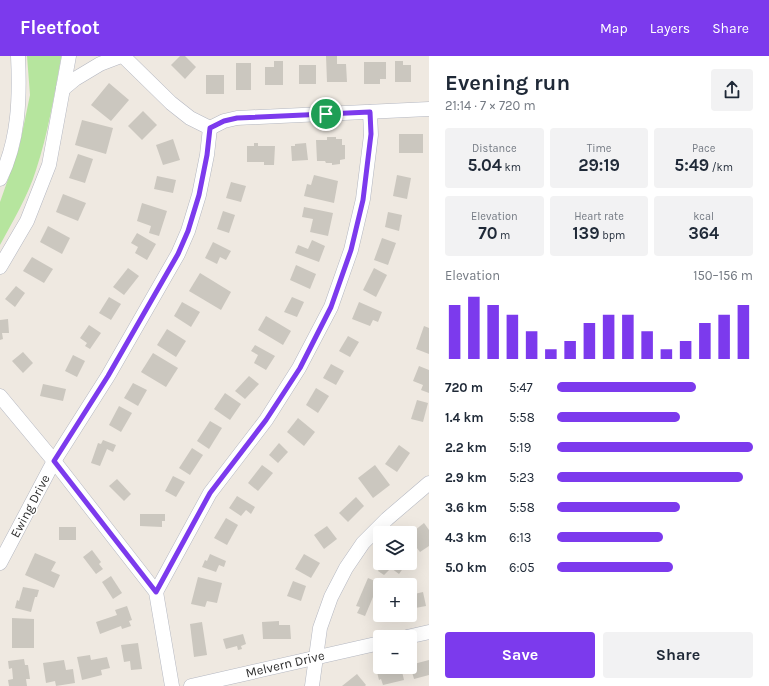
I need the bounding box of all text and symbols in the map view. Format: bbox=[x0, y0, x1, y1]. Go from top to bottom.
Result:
text: Fleetfoot bbox=[20, 17, 100, 39]
text: Map bbox=[600, 20, 628, 37]
text: Layers bbox=[650, 20, 690, 37]
text: Share bbox=[712, 20, 749, 37]
button: share bbox=[711, 69, 753, 111]
text: Evening run bbox=[445, 70, 570, 96]
pin bbox=[309, 97, 343, 131]
text: 21:14 · 7 × 720 m bbox=[445, 98, 536, 113]
icon: arrive bbox=[315, 103, 337, 125]
text: Distance bbox=[472, 142, 517, 155]
text: Time bbox=[587, 142, 611, 155]
text: Pace bbox=[692, 142, 715, 155]
text: 5.04 bbox=[468, 155, 502, 175]
text: 29:19 bbox=[578, 155, 620, 175]
text: 5:49 bbox=[674, 155, 709, 175]
text: km bbox=[502, 161, 521, 174]
text: /km bbox=[709, 161, 733, 174]
text: Elevation bbox=[471, 210, 518, 223]
text: Heart rate bbox=[574, 210, 624, 223]
text: kcal bbox=[693, 210, 714, 223]
text: 70 bbox=[478, 223, 497, 243]
text: 139 bbox=[573, 223, 600, 243]
text: 364 bbox=[688, 223, 719, 243]
text: m bbox=[497, 229, 510, 242]
text: bpm bbox=[600, 229, 625, 242]
text: Elevation bbox=[445, 268, 500, 283]
text: 150–156 m bbox=[693, 268, 753, 283]
text: 720 m bbox=[445, 380, 483, 395]
text: 5:47 bbox=[509, 380, 533, 395]
text: 1.4 km bbox=[445, 410, 483, 425]
text: 5:58 bbox=[509, 410, 535, 425]
text: 2.2 km bbox=[445, 440, 487, 455]
text: 5:19 bbox=[509, 440, 531, 455]
text: 2.9 km bbox=[445, 470, 487, 485]
text: 5:23 bbox=[509, 470, 535, 485]
street label: Ewing Drive bbox=[7, 472, 53, 540]
text: 3.6 km bbox=[445, 500, 487, 515]
text: 5:58 bbox=[509, 500, 535, 515]
map controls bbox=[373, 526, 417, 674]
button: layers bbox=[373, 526, 417, 570]
text: 4.3 km bbox=[445, 530, 487, 545]
text: 6:13 bbox=[509, 530, 531, 545]
text: 5.0 km bbox=[445, 560, 487, 575]
text: 6:05 bbox=[509, 560, 535, 575]
button: + bbox=[373, 578, 417, 622]
button: − bbox=[373, 630, 417, 674]
button: Save bbox=[445, 632, 595, 678]
button: Share bbox=[603, 632, 753, 678]
street label: Melvern Drive bbox=[244, 648, 326, 680]

